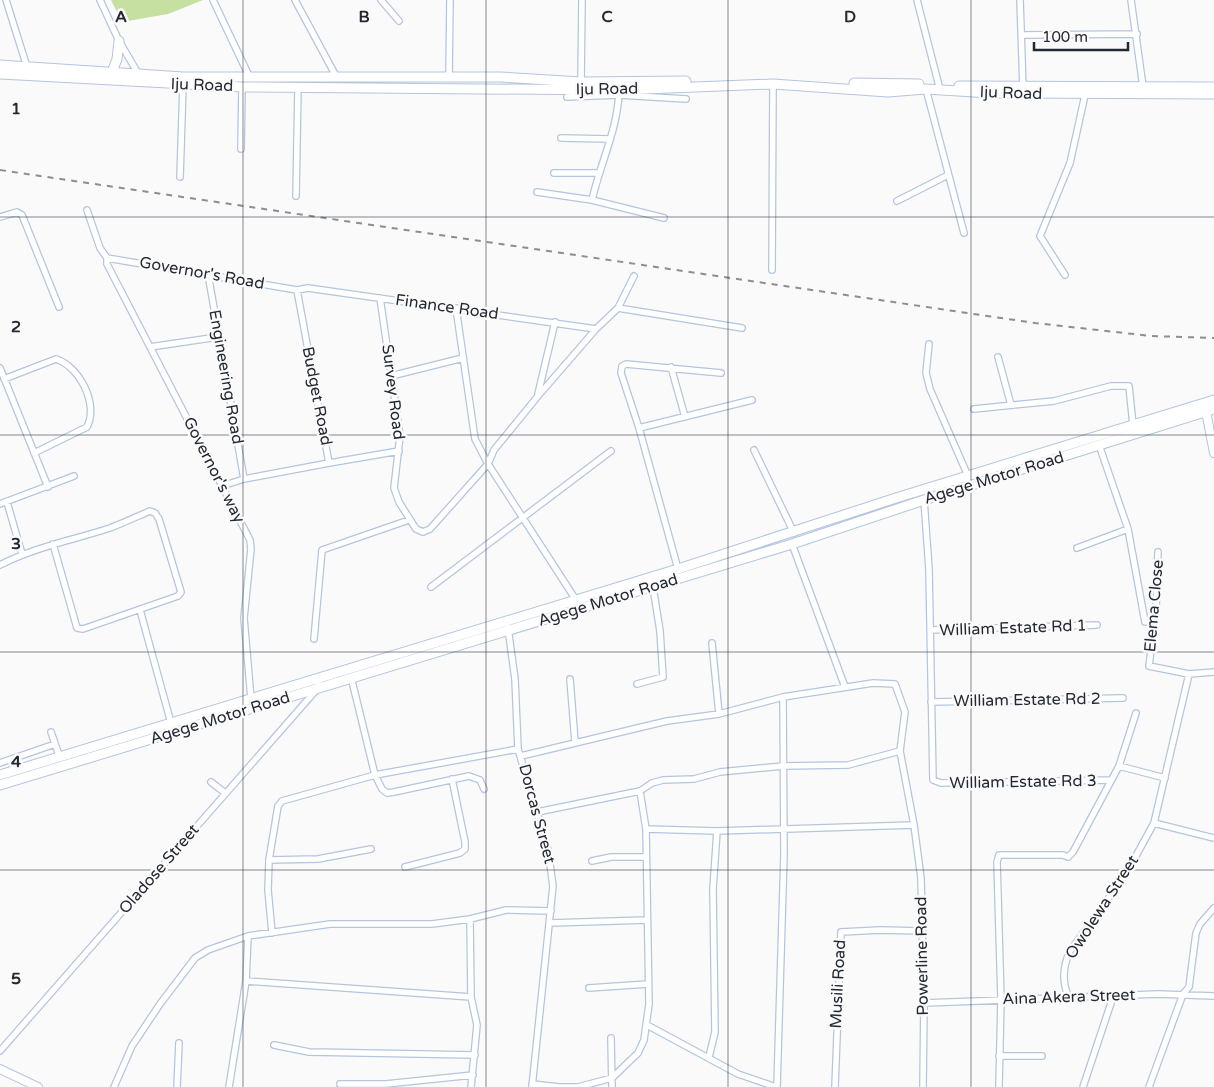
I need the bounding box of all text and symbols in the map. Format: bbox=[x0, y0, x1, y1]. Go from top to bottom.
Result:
text: A bbox=[115, 7, 127, 27]
text: B bbox=[358, 7, 370, 27]
text: C bbox=[601, 7, 613, 27]
text: D bbox=[844, 7, 856, 27]
scale bar bbox=[1034, 20, 1128, 52]
text: 100 m bbox=[1042, 28, 1088, 46]
street label: Iju Road bbox=[170, 74, 234, 96]
street label: Iju Road bbox=[576, 78, 638, 100]
street label: Iju Road bbox=[979, 82, 1043, 104]
text: 1 bbox=[11, 99, 21, 119]
street label: Governor's Road bbox=[138, 252, 266, 294]
street label: Finance Road bbox=[394, 290, 500, 324]
street label: Engineering Road bbox=[204, 308, 248, 446]
text: 2 bbox=[11, 317, 21, 337]
street label: Survey Road bbox=[377, 343, 409, 441]
street label: Budget Road bbox=[298, 345, 336, 447]
street label: Governor's way bbox=[179, 414, 249, 527]
street label: Agege Motor Road bbox=[922, 447, 1066, 509]
text: 3 bbox=[11, 534, 21, 554]
street label: Elema Close bbox=[1140, 559, 1168, 653]
street label: Agege Motor Road bbox=[536, 569, 680, 631]
street label: William Estate Rd 1 bbox=[939, 615, 1087, 641]
street label: Agege Motor Road bbox=[148, 687, 292, 749]
street label: William Estate Rd 2 bbox=[953, 689, 1101, 711]
text: 4 bbox=[11, 752, 21, 772]
street label: Dorcas Street bbox=[514, 762, 560, 866]
street label: William Estate Rd 3 bbox=[949, 771, 1097, 793]
street label: Oladose Street bbox=[115, 820, 203, 918]
street label: Owolewa Street bbox=[1061, 851, 1143, 963]
street label: Powerline Road bbox=[911, 896, 933, 1016]
street label: Musili Road bbox=[826, 939, 850, 1029]
text: 5 bbox=[11, 969, 21, 989]
street label: Aina Akera Street bbox=[1002, 985, 1136, 1009]

